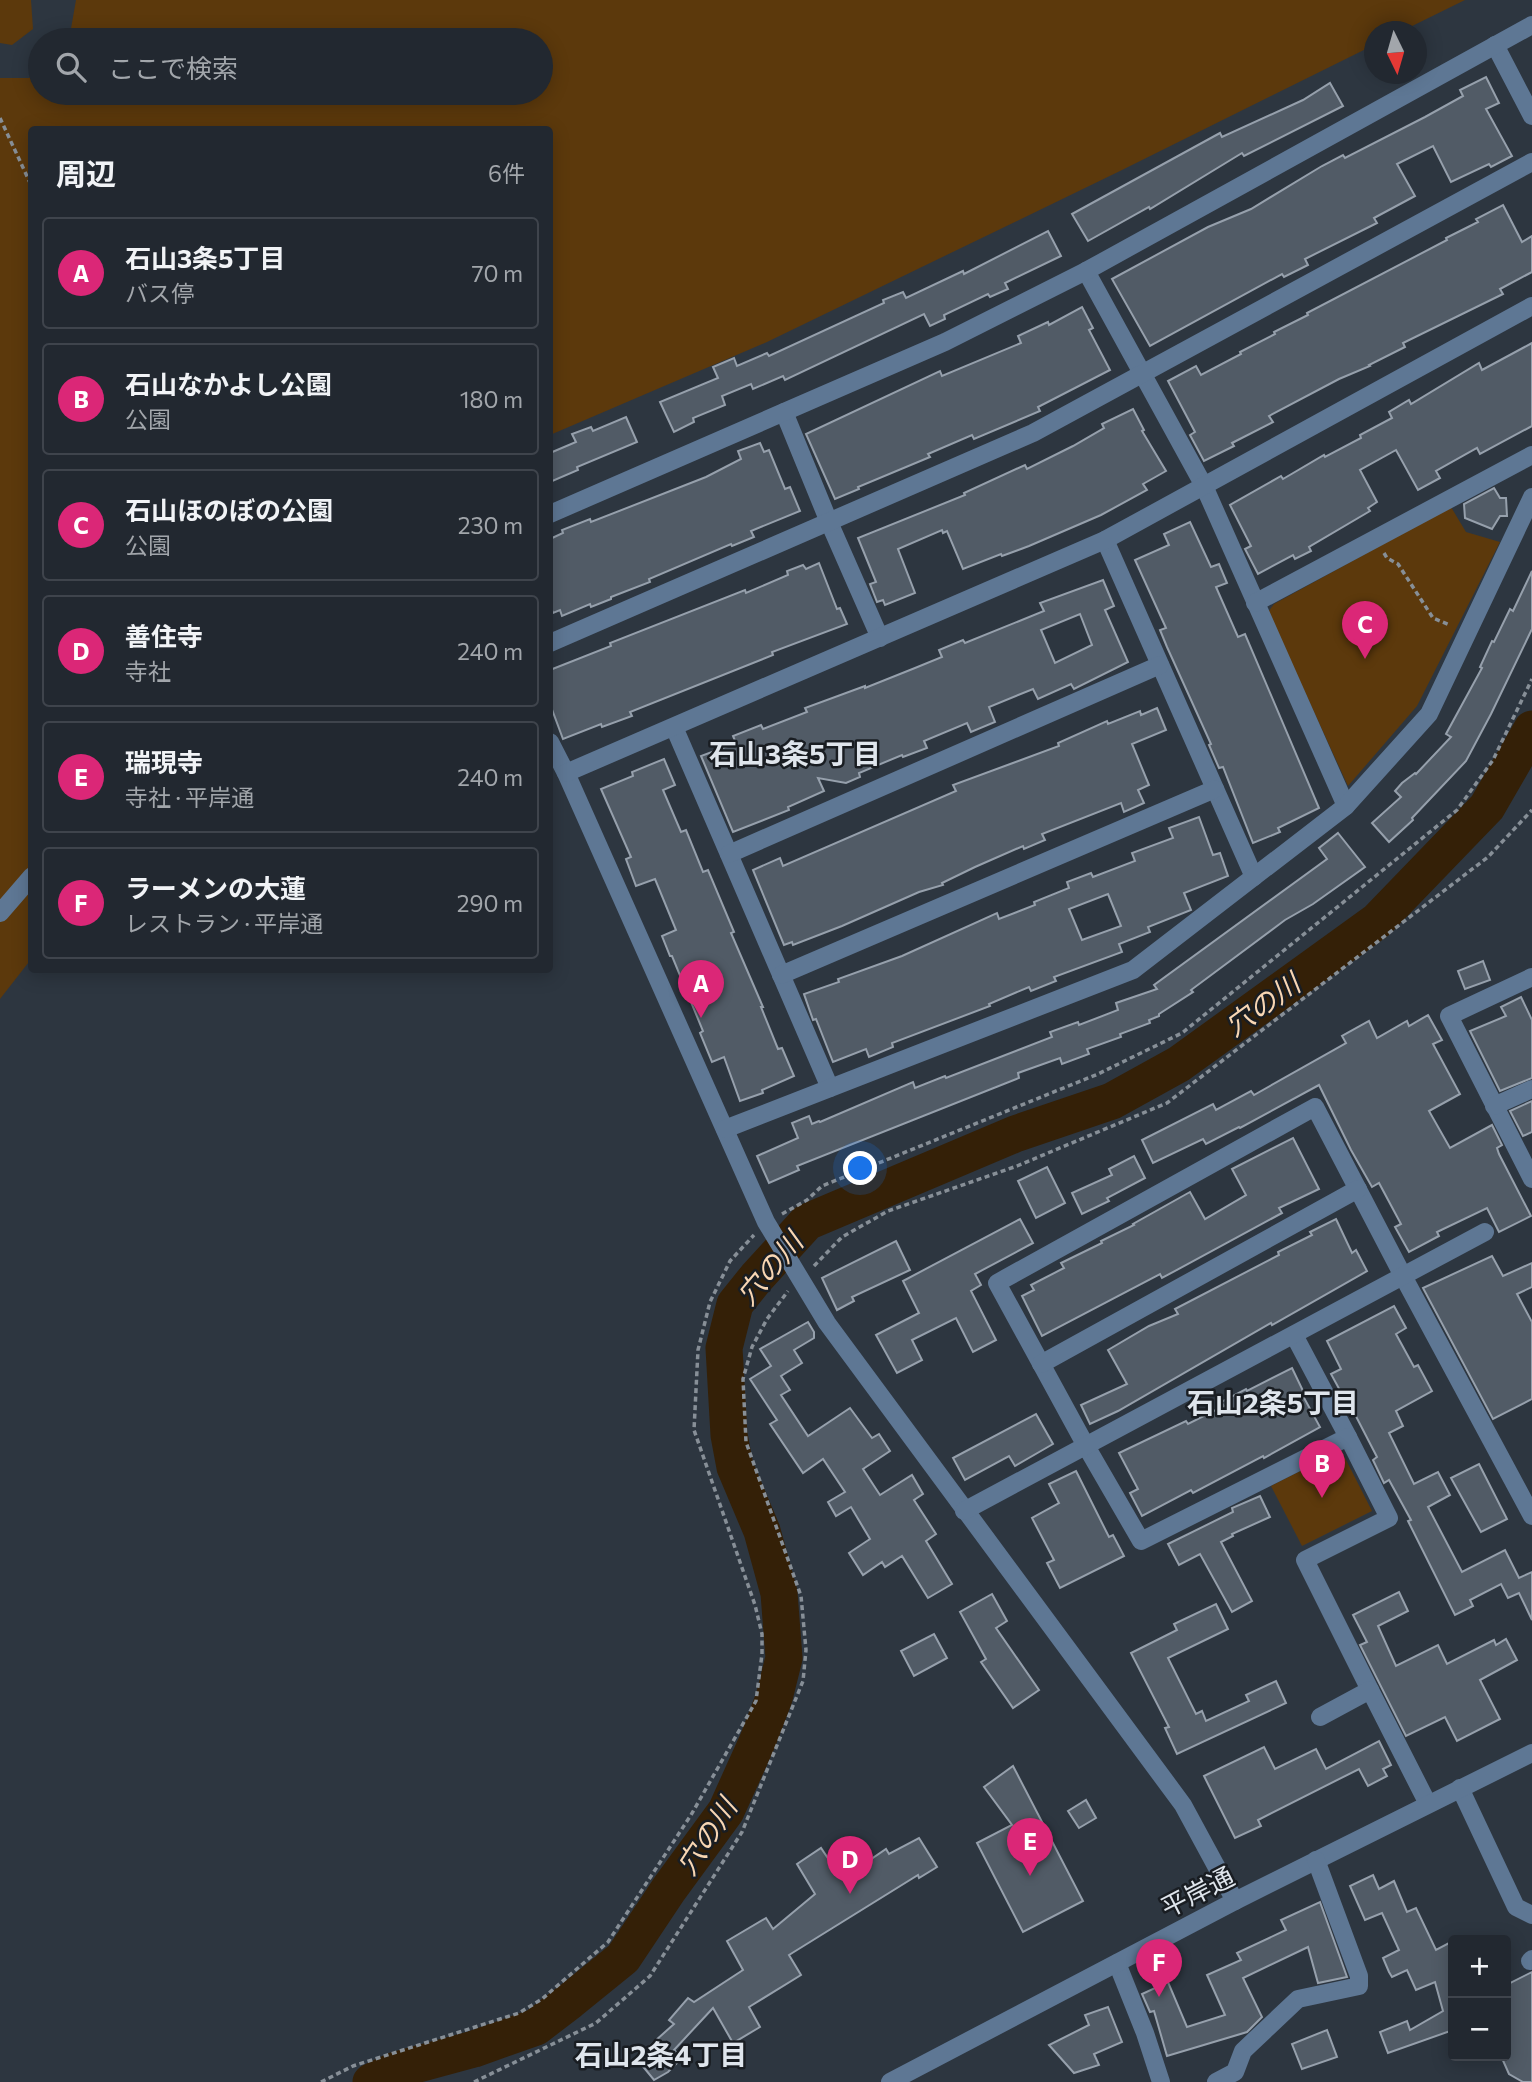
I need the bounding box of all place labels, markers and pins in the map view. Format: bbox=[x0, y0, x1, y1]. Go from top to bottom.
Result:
pin: C bbox=[1342, 601, 1388, 659]
pin: A bbox=[678, 960, 724, 1018]
pin: B bbox=[1299, 1440, 1345, 1498]
pin: E bbox=[1007, 1818, 1053, 1876]
pin: D bbox=[827, 1836, 873, 1894]
pin: F bbox=[1136, 1939, 1182, 1997]

